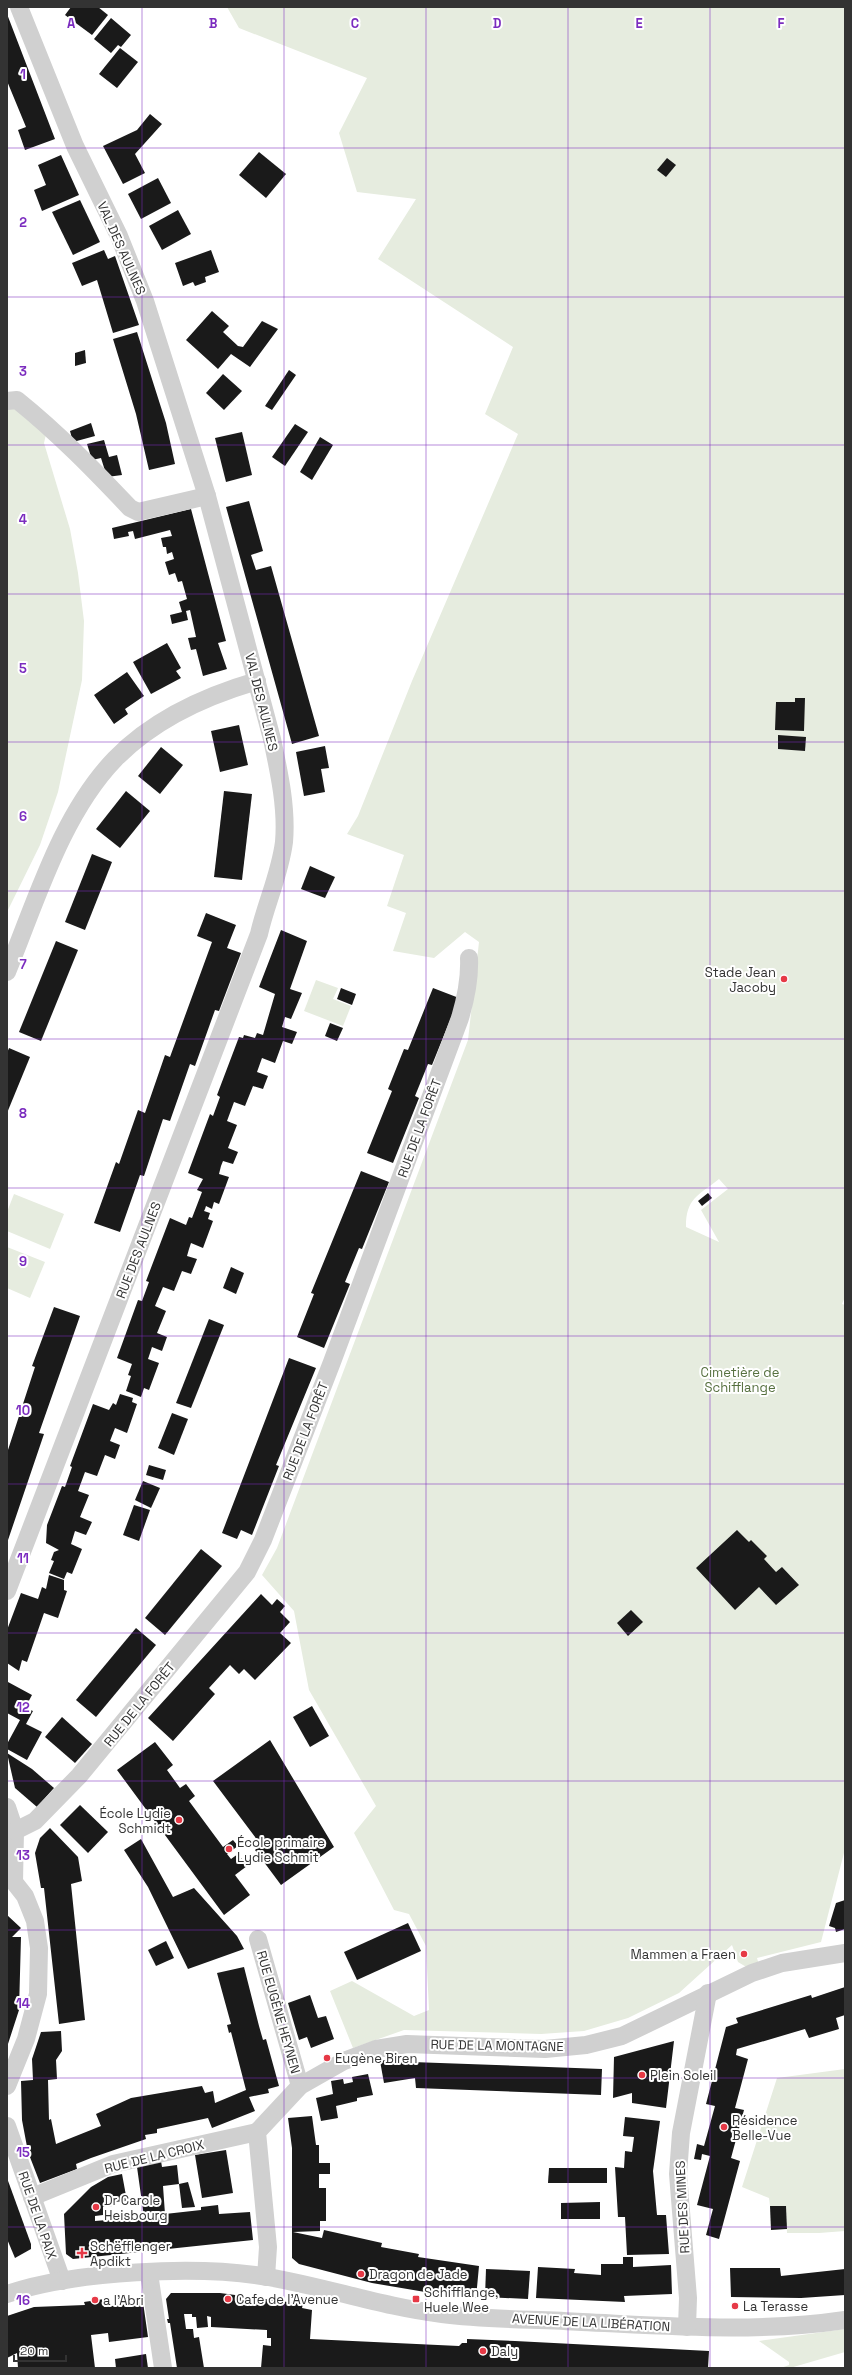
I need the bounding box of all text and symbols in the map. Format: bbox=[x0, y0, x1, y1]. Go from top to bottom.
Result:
text: A bbox=[67, 15, 76, 32]
text: B bbox=[209, 15, 218, 32]
text: C bbox=[351, 15, 359, 32]
text: D bbox=[493, 15, 502, 32]
text: E bbox=[635, 15, 643, 32]
text: F bbox=[778, 15, 785, 32]
text: 1 bbox=[20, 66, 26, 83]
street label: VAL DES AULNES bbox=[93, 199, 150, 298]
text: 2 bbox=[19, 214, 27, 231]
text: 3 bbox=[19, 363, 27, 380]
text: 4 bbox=[19, 511, 27, 528]
street label: VAL DES AULNES bbox=[241, 651, 282, 753]
text: 5 bbox=[19, 660, 27, 677]
text: 6 bbox=[19, 808, 27, 825]
text: 7 bbox=[19, 956, 27, 973]
place label: Stade Jean Jacoby bbox=[705, 964, 776, 996]
marker: Stade Jean Jacoby bbox=[779, 974, 789, 984]
street label: RUE DE LA FORÊT bbox=[394, 1076, 445, 1180]
text: 8 bbox=[19, 1105, 27, 1122]
street label: RUE DES AULNES bbox=[112, 1199, 165, 1301]
text: 9 bbox=[19, 1253, 27, 1270]
park label: Cimetière de Schifflange bbox=[701, 1364, 779, 1396]
street label: RUE DE LA FORÊT bbox=[279, 1379, 332, 1483]
text: 10 bbox=[16, 1402, 30, 1419]
text: 11 bbox=[17, 1550, 29, 1567]
street label: RUE DE LA FORÊT bbox=[100, 1658, 179, 1750]
text: 12 bbox=[16, 1699, 30, 1716]
place label: École Lydie Schmidt bbox=[99, 1805, 171, 1837]
marker: École Lydie Schmidt bbox=[174, 1815, 184, 1825]
place label: École primaire Lydie Schmit bbox=[237, 1834, 325, 1866]
marker: École primaire Lydie Schmit bbox=[224, 1844, 234, 1854]
text: 13 bbox=[16, 1847, 30, 1864]
place label: Mammen a Fraen bbox=[630, 1946, 736, 1963]
street label: RUE EUGÈNE HEYNEN bbox=[253, 1949, 304, 2076]
marker: Mammen a Fraen bbox=[739, 1949, 749, 1959]
text: 14 bbox=[16, 1995, 30, 2012]
street label: RUE DE LA MONTAGNE bbox=[430, 2036, 564, 2055]
place label: Eugène Biren bbox=[335, 2050, 417, 2067]
marker: Eugène Biren bbox=[322, 2053, 332, 2063]
place label: Plein Soleil bbox=[650, 2067, 716, 2084]
marker: Plein Soleil bbox=[637, 2070, 647, 2080]
place label: Résidence Belle-Vue bbox=[732, 2112, 797, 2144]
marker: Résidence Belle-Vue bbox=[719, 2122, 729, 2132]
street label: RUE DE LA CROIX bbox=[103, 2136, 206, 2177]
text: 15 bbox=[16, 2144, 30, 2161]
street label: RUE DES MINES bbox=[672, 2160, 693, 2254]
street label: RUE DE LA PAIX bbox=[15, 2169, 61, 2261]
place label: Dr Carole Heisbourg bbox=[104, 2192, 168, 2224]
marker: Dr Carole Heisbourg bbox=[91, 2202, 101, 2212]
place label: Schëfflenger Apdikt bbox=[90, 2238, 171, 2270]
marker: Schëfflenger Apdikt bbox=[77, 2248, 87, 2258]
place label: Dragon de Jade bbox=[369, 2266, 467, 2283]
marker: Dragon de Jade bbox=[356, 2269, 366, 2279]
place label: Schifflange, Huele Wee bbox=[424, 2284, 498, 2316]
place label: Cafe de l'Avenue bbox=[236, 2291, 339, 2308]
text: 16 bbox=[16, 2292, 30, 2309]
place label: a l'Abri bbox=[103, 2292, 144, 2309]
marker: Cafe de l'Avenue bbox=[223, 2294, 233, 2304]
marker: Schifflange, Huele Wee bbox=[411, 2294, 421, 2304]
marker: a l'Abri bbox=[90, 2295, 100, 2305]
place label: La Terasse bbox=[743, 2298, 808, 2315]
marker: La Terasse bbox=[730, 2301, 740, 2311]
street label: AVENUE DE LA LIBÉRATION bbox=[511, 2310, 670, 2335]
scale bar bbox=[14, 2337, 66, 2363]
text: 20 m bbox=[20, 2343, 48, 2359]
place label: Daly bbox=[491, 2343, 518, 2360]
marker: Daly bbox=[478, 2346, 488, 2356]

